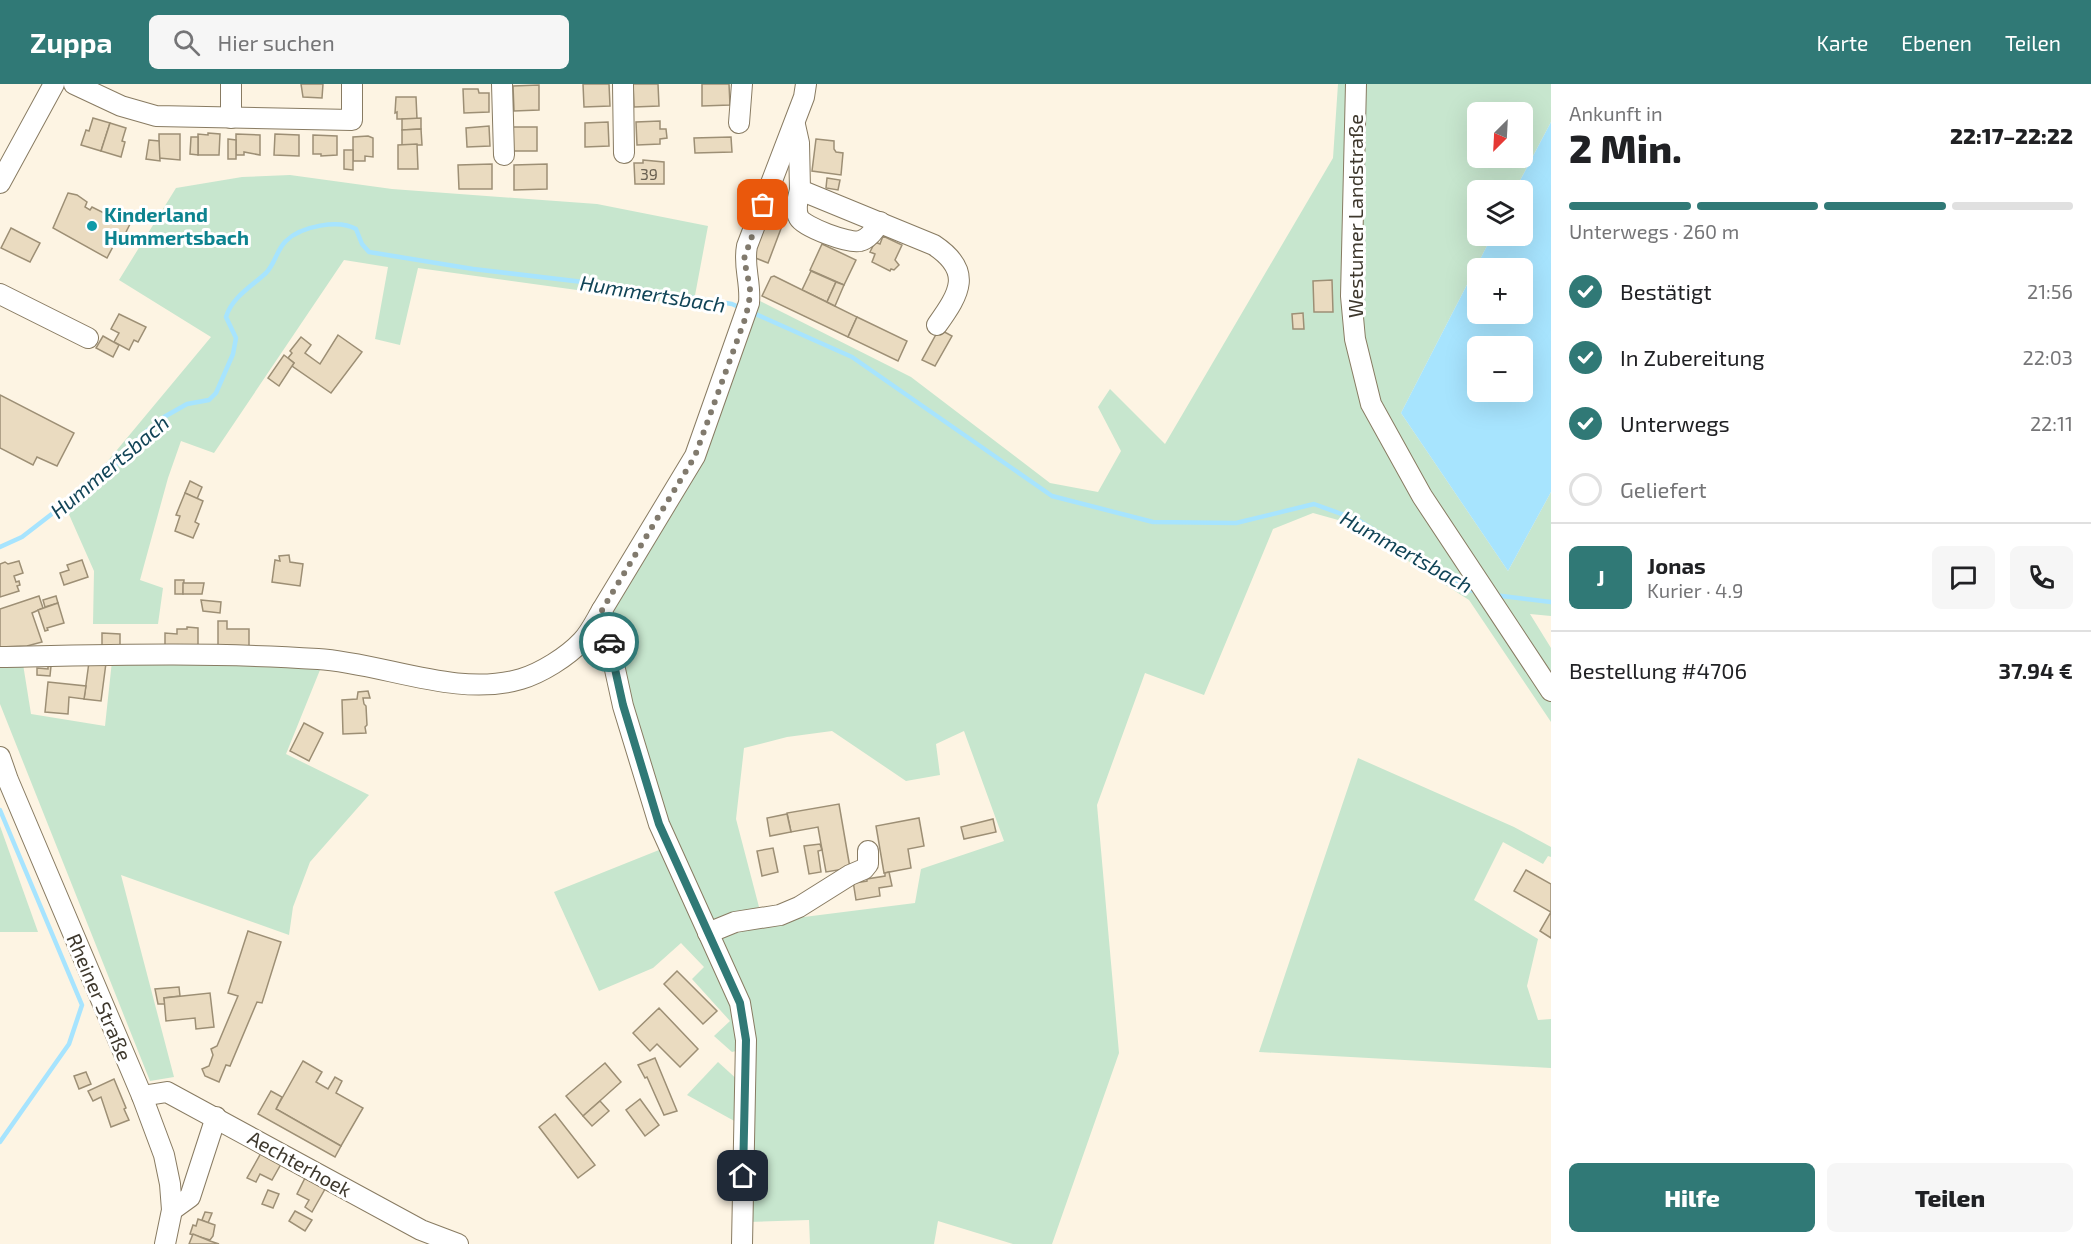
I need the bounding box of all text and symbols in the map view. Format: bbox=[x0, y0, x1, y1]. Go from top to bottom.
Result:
search box bbox=[149, 15, 569, 69]
text: Zuppa bbox=[30, 25, 113, 59]
icon: search bbox=[170, 26, 203, 59]
text: Hier suchen bbox=[218, 29, 335, 55]
text: Karte bbox=[1817, 30, 1868, 55]
text: Ebenen bbox=[1901, 30, 1972, 55]
text: Teilen bbox=[2005, 30, 2061, 55]
text: Ankunft in bbox=[1569, 101, 1663, 125]
north arrow bbox=[1467, 102, 1533, 168]
map controls bbox=[1467, 102, 1533, 402]
street label: Westumer Landstraße bbox=[1343, 114, 1367, 318]
text: 22:17–22:22 bbox=[1950, 122, 2073, 148]
text: 2 Min. bbox=[1569, 124, 1682, 171]
house number: 39 bbox=[640, 164, 658, 183]
pin bbox=[737, 179, 788, 230]
button: layers bbox=[1467, 180, 1533, 246]
icon: bag bbox=[746, 188, 779, 221]
place label: Kinderland Hummertsbach bbox=[104, 202, 249, 249]
marker: Kinderland Hummertsbach bbox=[85, 219, 99, 233]
text: Unterwegs · 260 m bbox=[1569, 219, 1739, 243]
button: + bbox=[1467, 258, 1533, 324]
water label: Hummertsbach bbox=[578, 269, 728, 317]
icon: check bbox=[1569, 275, 1602, 308]
text: Bestätigt bbox=[1620, 278, 1712, 304]
text: 21:56 bbox=[2027, 279, 2073, 303]
button: − bbox=[1467, 336, 1533, 402]
icon: check bbox=[1569, 341, 1602, 374]
text: In Zubereitung bbox=[1620, 344, 1765, 370]
text: 22:03 bbox=[2023, 345, 2073, 369]
icon: check bbox=[1569, 407, 1602, 440]
water label: Hummertsbach bbox=[45, 409, 173, 523]
text: Unterwegs bbox=[1620, 410, 1730, 436]
text: 22:11 bbox=[2030, 411, 2073, 435]
text: Geliefert bbox=[1620, 476, 1707, 502]
water label: Hummertsbach bbox=[1337, 504, 1477, 598]
button: chat bbox=[1932, 546, 1995, 609]
button: phone bbox=[2010, 546, 2073, 609]
text: Jonas bbox=[1647, 552, 1706, 578]
text: J bbox=[1596, 564, 1605, 590]
text: Kurier · 4.9 bbox=[1647, 578, 1743, 602]
courier bbox=[579, 612, 639, 672]
icon: car bbox=[593, 626, 626, 659]
text: Bestellung #4706 bbox=[1569, 657, 1747, 683]
text: 37.94 € bbox=[1999, 657, 2073, 683]
street label: Rheiner Straße bbox=[62, 930, 138, 1064]
street label: Aechterhoek bbox=[244, 1125, 356, 1201]
pin bbox=[717, 1150, 768, 1201]
icon: home bbox=[726, 1159, 759, 1192]
button: Hilfe bbox=[1569, 1163, 1815, 1232]
button: Teilen bbox=[1827, 1163, 2073, 1232]

